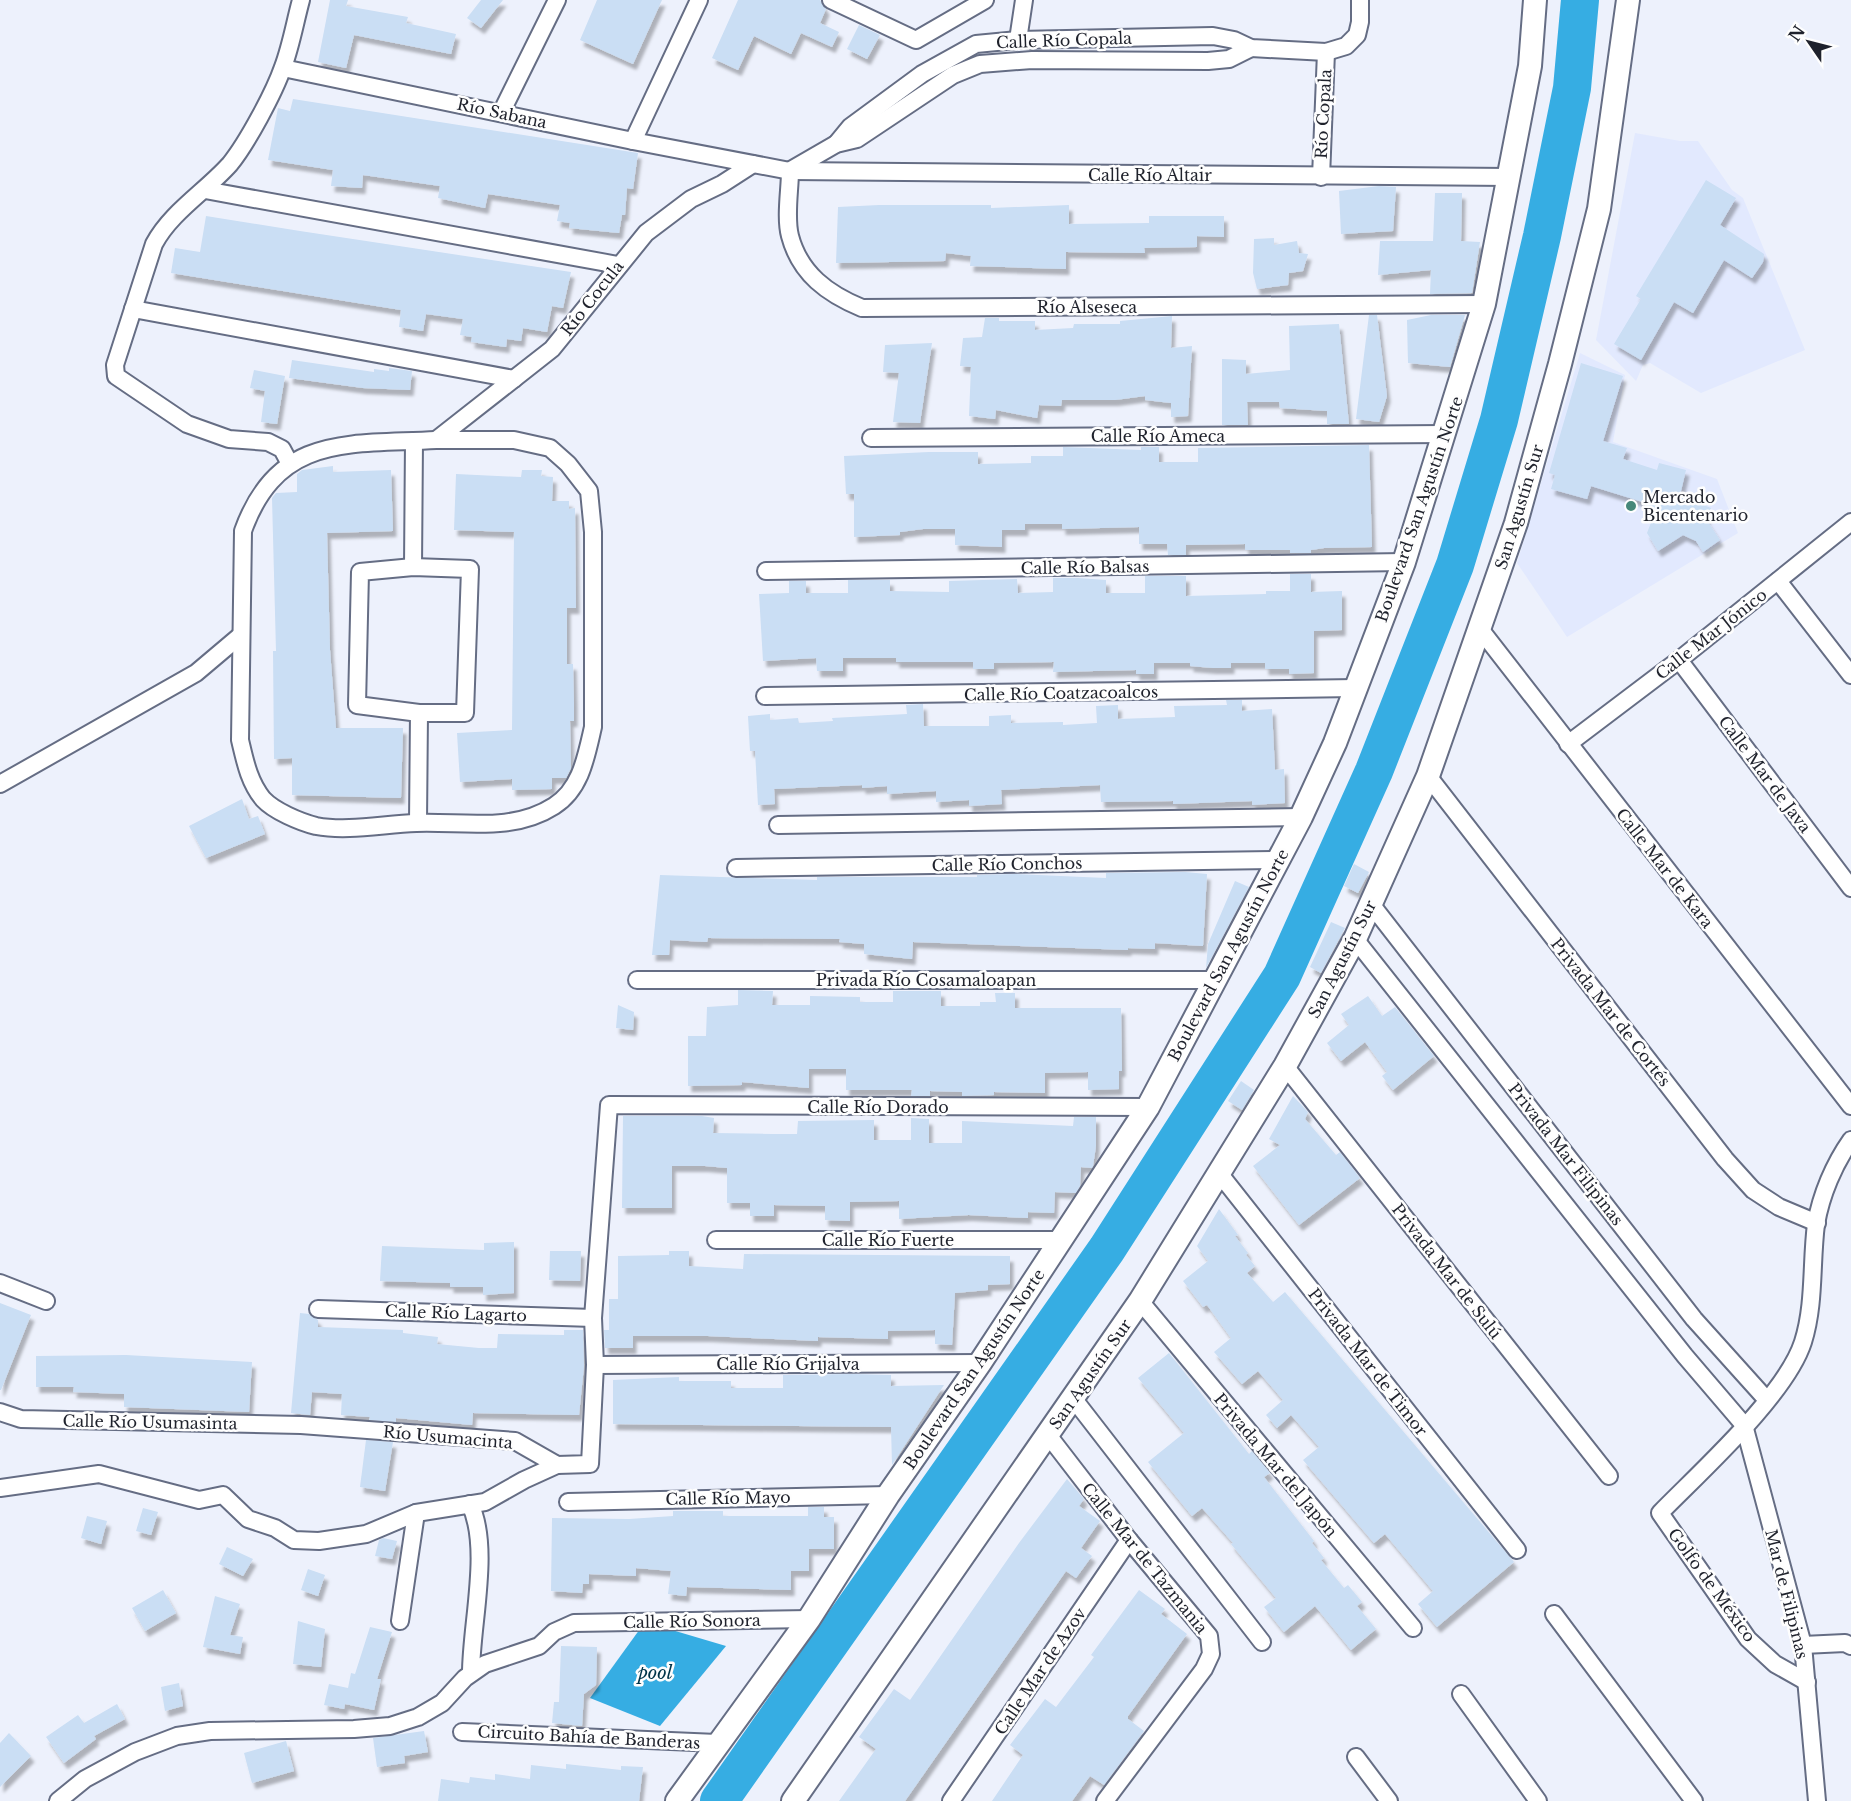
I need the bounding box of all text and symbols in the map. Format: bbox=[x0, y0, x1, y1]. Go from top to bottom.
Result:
north arrow bbox=[1779, 12, 1839, 72]
text: N bbox=[1784, 21, 1809, 45]
street label: Calle Río Copala bbox=[996, 28, 1132, 52]
street label: Río Copala bbox=[1311, 68, 1335, 160]
street label: Río Sabana bbox=[455, 94, 549, 132]
street label: Calle Río Altair bbox=[1088, 165, 1212, 185]
street label: Río Cocula bbox=[556, 256, 628, 340]
street label: Río Alseseca bbox=[1037, 297, 1137, 317]
street label: Boulevard San Agustín Norte bbox=[1371, 394, 1467, 624]
street label: Calle Río Ameca bbox=[1091, 426, 1225, 446]
street label: San Agustín Sur bbox=[1490, 442, 1548, 572]
place label: Mercado Bicentenario bbox=[1643, 487, 1748, 525]
marker: Mercado Bicentenario bbox=[1624, 499, 1638, 513]
street label: Calle Río Balsas bbox=[1020, 556, 1150, 578]
street label: Calle Mar Jónico bbox=[1651, 584, 1771, 684]
street label: Calle Río Coatzacoalcos bbox=[964, 681, 1158, 705]
street label: Calle Mar de Java bbox=[1714, 712, 1816, 837]
street label: Calle Mar de Kara bbox=[1612, 804, 1718, 932]
street label: Boulevard San Agustín Norte bbox=[1163, 845, 1293, 1065]
street label: Calle Río Conchos bbox=[932, 853, 1082, 875]
street label: San Agustín Sur bbox=[1304, 896, 1381, 1021]
street label: Privada Mar de Cortés bbox=[1547, 934, 1675, 1090]
street label: Privada Río Cosamaloapan bbox=[816, 970, 1036, 990]
street label: Privada Mar Filipinas bbox=[1504, 1079, 1628, 1229]
street label: Calle Río Dorado bbox=[807, 1097, 949, 1117]
street label: Privada Mar de Sulú bbox=[1388, 1199, 1506, 1343]
street label: Calle Río Fuerte bbox=[822, 1230, 954, 1250]
street label: Boulevard San Agustín Norte bbox=[899, 1265, 1049, 1473]
street label: Privada Mar de Timor bbox=[1304, 1284, 1432, 1440]
street label: Calle Río Lagarto bbox=[385, 1301, 527, 1325]
street label: San Agustín Sur bbox=[1045, 1315, 1136, 1433]
street label: Calle Río Grijalva bbox=[716, 1354, 860, 1374]
street label: Privada Mar del Japón bbox=[1210, 1389, 1342, 1541]
street label: Calle Río Usumasinta bbox=[62, 1410, 238, 1434]
street label: Río Usumacinta bbox=[382, 1421, 514, 1453]
street label: Calle Mar de Tazmania bbox=[1078, 1479, 1212, 1638]
street label: Calle Río Mayo bbox=[665, 1487, 791, 1509]
street label: Golfo de México bbox=[1664, 1524, 1760, 1646]
street label: Mar de Filipinas bbox=[1761, 1527, 1813, 1661]
street label: Calle Mar de Azov bbox=[990, 1603, 1090, 1738]
street label: Calle Río Sonora bbox=[623, 1610, 761, 1632]
water label: pool bbox=[636, 1662, 673, 1684]
street label: Circuito Bahía de Banderas bbox=[477, 1721, 701, 1753]

